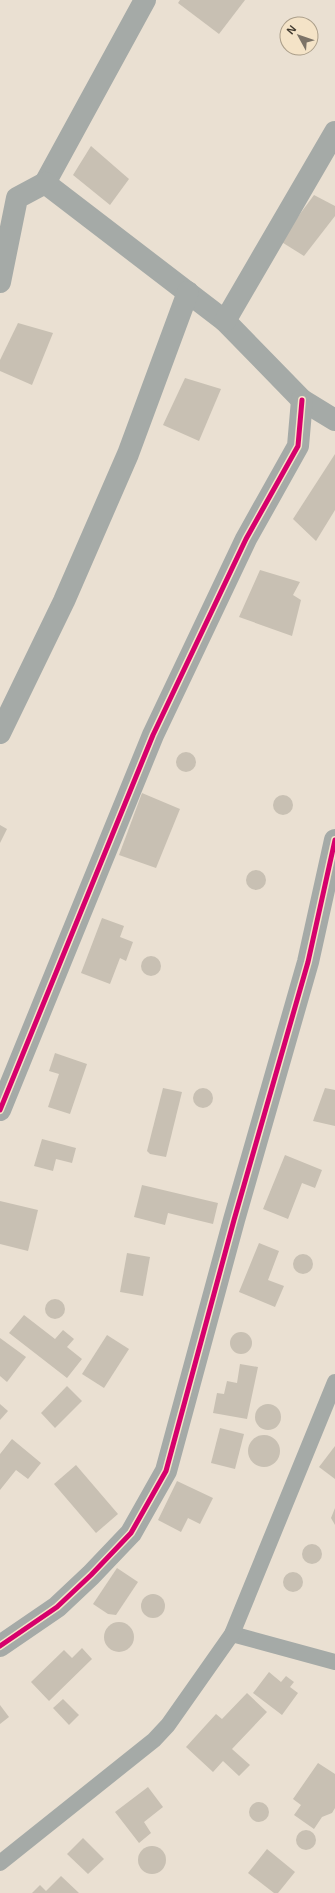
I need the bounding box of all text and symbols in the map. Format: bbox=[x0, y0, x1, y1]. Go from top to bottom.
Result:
north arrow bbox=[279, 16, 319, 56]
text: N bbox=[284, 23, 299, 36]

